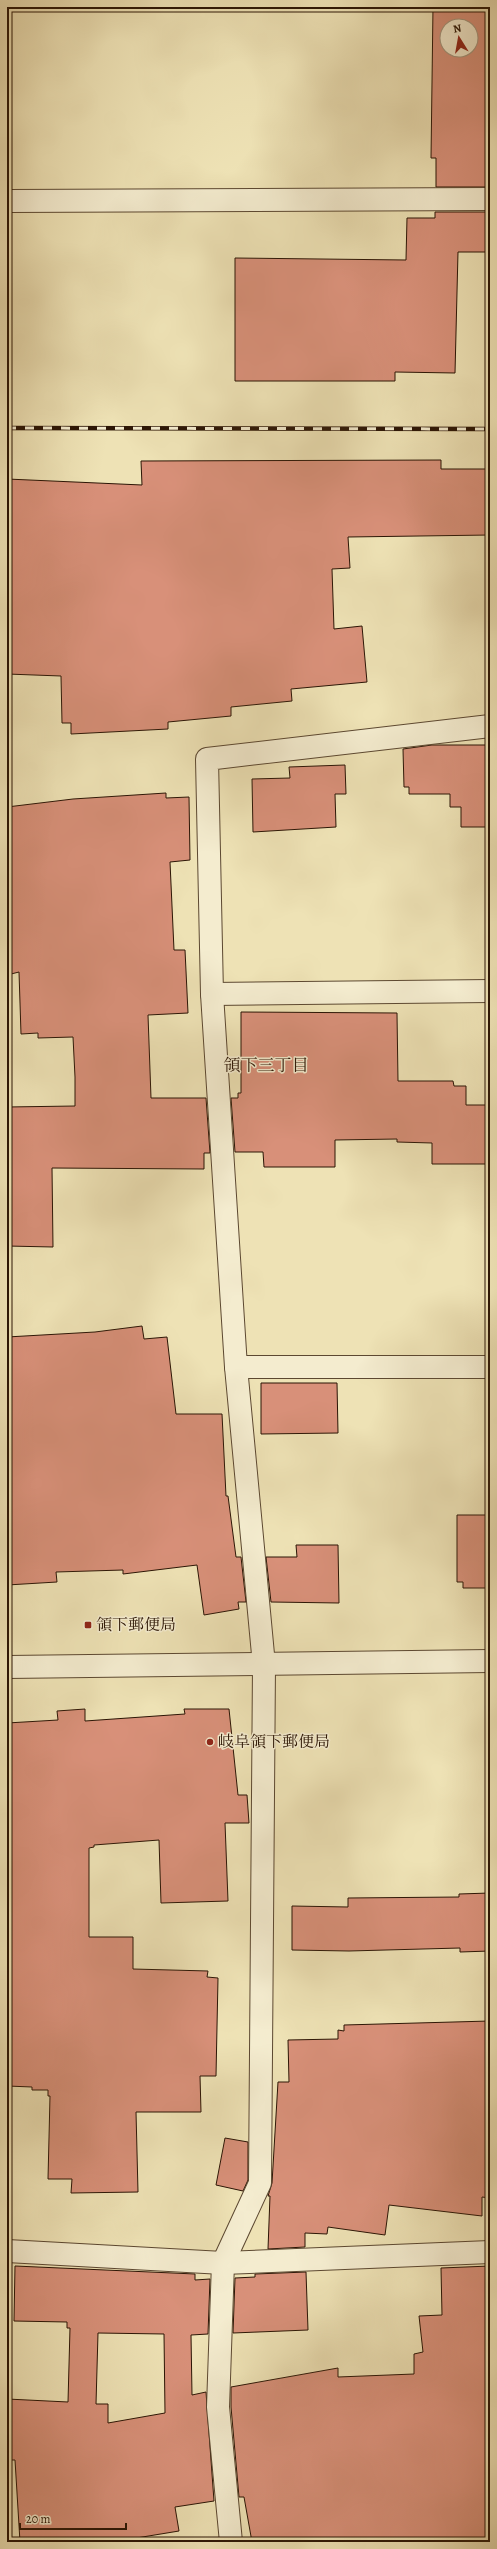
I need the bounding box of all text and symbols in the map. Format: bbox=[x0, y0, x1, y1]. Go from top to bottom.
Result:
north arrow bbox=[439, 18, 479, 58]
text: N bbox=[452, 21, 463, 37]
district label: 領下三丁目 bbox=[224, 1054, 309, 1077]
place label: 領下郵便局 bbox=[96, 1614, 176, 1636]
marker: 領下郵便局 bbox=[83, 1620, 93, 1630]
place label: 岐阜領下郵便局 bbox=[218, 1731, 330, 1753]
marker: 岐阜領下郵便局 bbox=[205, 1737, 215, 1747]
scale bar bbox=[20, 2505, 126, 2531]
text: 20 m bbox=[26, 2511, 50, 2527]

